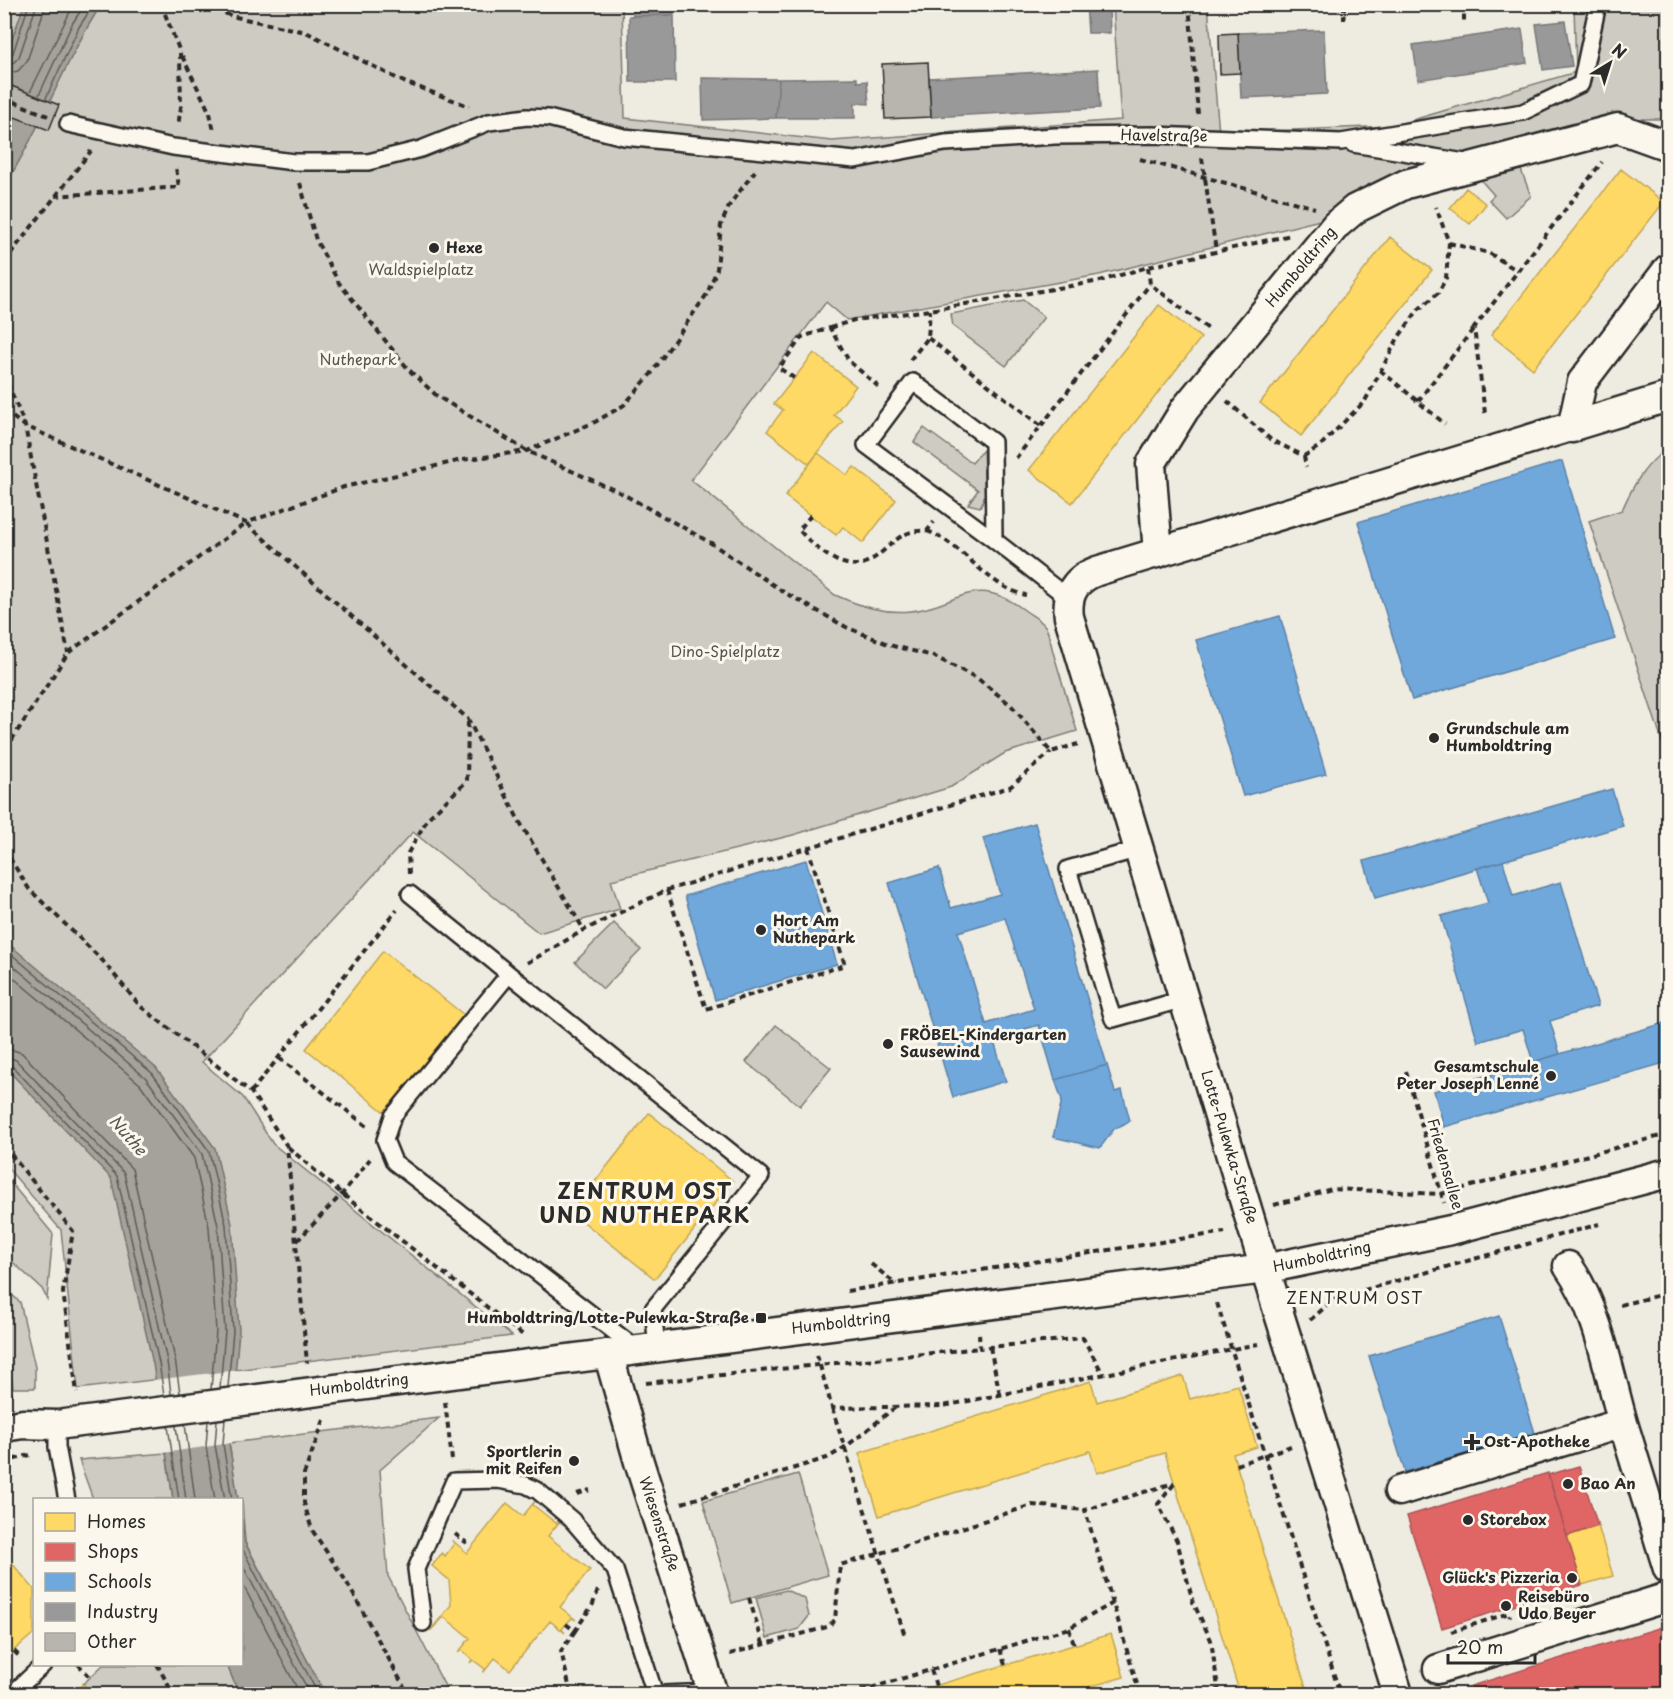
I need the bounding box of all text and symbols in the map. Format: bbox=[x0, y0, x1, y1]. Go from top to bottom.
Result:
north arrow bbox=[1580, 33, 1640, 93]
text: N bbox=[1607, 37, 1632, 64]
street label: Havelstraße bbox=[1120, 122, 1208, 147]
street label: Humboldtring bbox=[1259, 220, 1341, 312]
place label: Hexe bbox=[446, 235, 483, 258]
marker: Hexe bbox=[427, 241, 441, 255]
park label: Waldspielplatz bbox=[369, 257, 473, 280]
park label: Nuthepark bbox=[319, 347, 397, 370]
park label: Dino-Spielplatz bbox=[670, 639, 780, 662]
place label: Grundschule am Humboldtring bbox=[1446, 716, 1569, 756]
marker: Grundschule am Humboldtring bbox=[1427, 731, 1441, 745]
place label: Hort Am Nuthepark bbox=[773, 908, 855, 948]
marker: Hort Am Nuthepark bbox=[754, 923, 768, 937]
place label: FRÖBEL-Kindergarten Sausewind bbox=[900, 1022, 1067, 1062]
marker: FRÖBEL-Kindergarten Sausewind bbox=[881, 1037, 895, 1051]
place label: Gesamtschule Peter Joseph Lenné bbox=[1397, 1054, 1539, 1094]
street label: Lotte-Pulewka-Straße bbox=[1196, 1067, 1265, 1226]
marker: Gesamtschule Peter Joseph Lenné bbox=[1544, 1069, 1558, 1083]
water label: Nuthe bbox=[104, 1109, 154, 1161]
street label: Friedensallee bbox=[1422, 1115, 1470, 1212]
district label: ZENTRUM OST UND NUTHEPARK bbox=[539, 1174, 751, 1230]
street label: Humboldtring bbox=[1271, 1234, 1373, 1277]
district label: ZENTRUM OST bbox=[1286, 1285, 1424, 1309]
street label: Humboldtring bbox=[790, 1304, 892, 1339]
place label: Humboldtring/Lotte-Pulewka-Straße bbox=[467, 1305, 749, 1328]
marker: Humboldtring/Lotte-Pulewka-Straße bbox=[754, 1311, 768, 1325]
street label: Humboldtring bbox=[308, 1366, 410, 1401]
place label: Ost-Apotheke bbox=[1484, 1429, 1590, 1452]
marker: Ost-Apotheke bbox=[1465, 1435, 1479, 1449]
place label: Sportlerin mit Reifen bbox=[486, 1439, 562, 1479]
marker: Sportlerin mit Reifen bbox=[567, 1454, 581, 1468]
place label: Bao An bbox=[1580, 1471, 1636, 1494]
street label: Wiesenstraße bbox=[634, 1473, 687, 1574]
marker: Bao An bbox=[1561, 1477, 1575, 1491]
legend bbox=[33, 1498, 243, 1666]
text: Homes bbox=[87, 1507, 145, 1534]
place label: Storebox bbox=[1480, 1507, 1547, 1530]
marker: Storebox bbox=[1461, 1513, 1475, 1527]
text: Shops bbox=[87, 1537, 138, 1564]
place label: Glück's Pizzeria bbox=[1442, 1565, 1561, 1588]
text: Schools bbox=[87, 1567, 152, 1594]
marker: Glück's Pizzeria bbox=[1565, 1571, 1579, 1585]
place label: Reisebüro Udo Beyer bbox=[1518, 1584, 1596, 1624]
text: Industry bbox=[87, 1597, 158, 1624]
marker: Reisebüro Udo Beyer bbox=[1499, 1599, 1513, 1613]
text: Other bbox=[87, 1627, 137, 1654]
scale bar bbox=[1448, 1627, 1535, 1665]
text: 20 m bbox=[1457, 1633, 1503, 1660]

